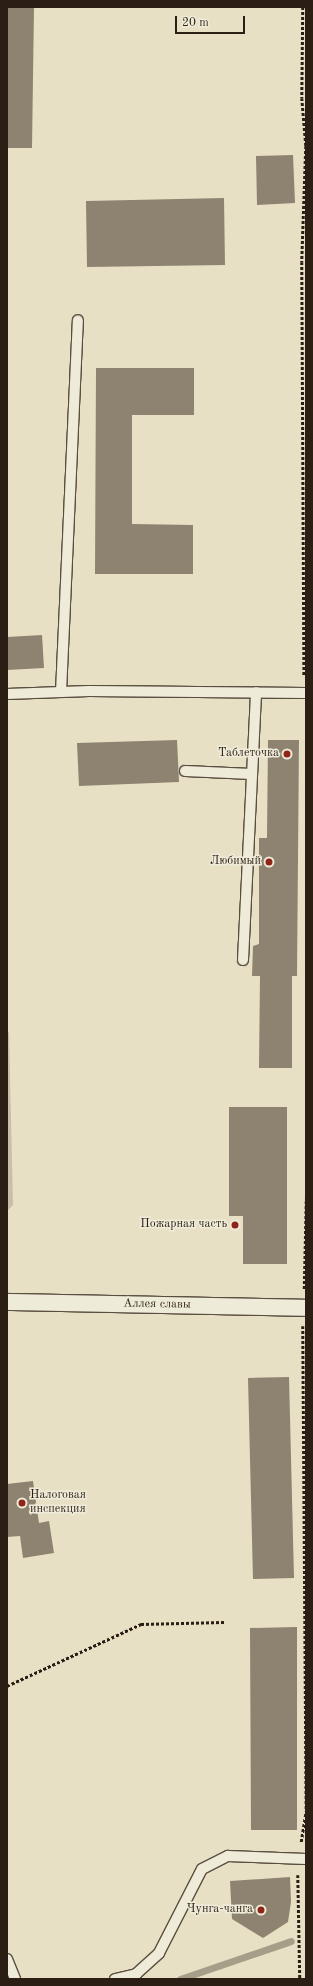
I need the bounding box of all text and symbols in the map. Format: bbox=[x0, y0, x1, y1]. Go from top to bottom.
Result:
scale bar bbox=[177, 8, 247, 34]
text: 20 m bbox=[182, 17, 209, 29]
place label: Таблеточка bbox=[218, 747, 279, 761]
marker: Таблеточка bbox=[282, 749, 292, 759]
place label: Любимый bbox=[210, 855, 261, 869]
marker: Любимый bbox=[264, 857, 274, 867]
place label: Пожарная часть bbox=[140, 1218, 227, 1232]
marker: Пожарная часть bbox=[230, 1220, 240, 1230]
street label: Аллея славы bbox=[123, 1297, 191, 1313]
place label: Налоговая инспекция bbox=[30, 1489, 86, 1517]
marker: Налоговая инспекция bbox=[17, 1498, 27, 1508]
place label: Чунга-чанга bbox=[187, 1903, 253, 1917]
marker: Чунга-чанга bbox=[256, 1905, 266, 1915]

